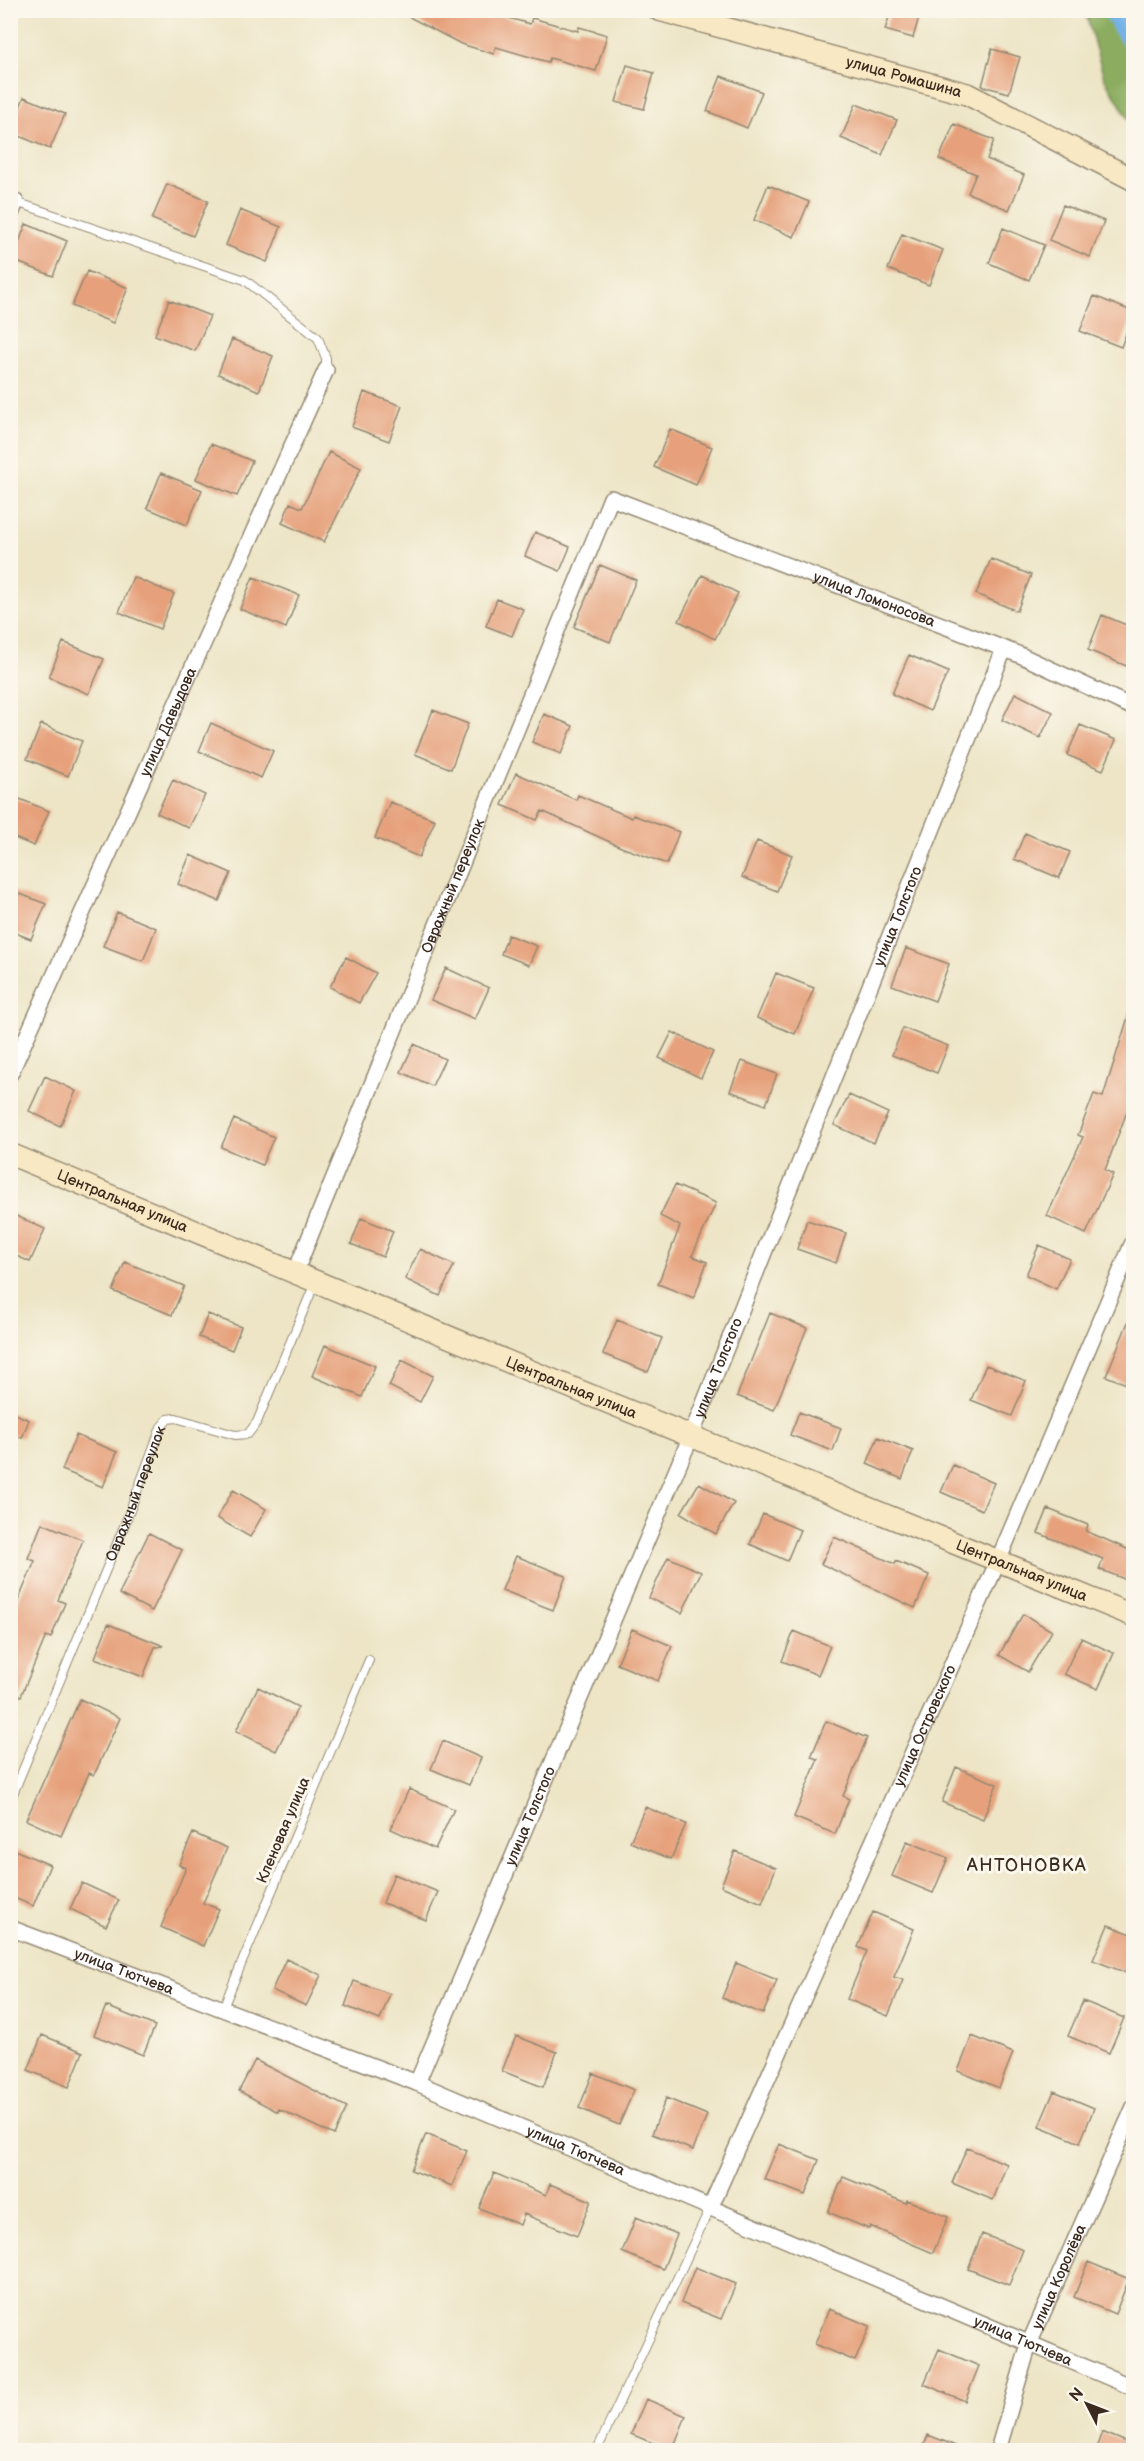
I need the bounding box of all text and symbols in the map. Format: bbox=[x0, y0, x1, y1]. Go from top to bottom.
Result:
street label: улица Ромашина bbox=[844, 52, 964, 102]
street label: улица Ломоносова bbox=[811, 568, 938, 632]
street label: улица Давыдова bbox=[136, 664, 201, 780]
street label: Овражный переулок bbox=[417, 816, 489, 956]
street label: улица Толстого bbox=[870, 864, 927, 969]
street label: Центральная улица bbox=[54, 1166, 191, 1237]
street label: улица Толстого bbox=[690, 1315, 747, 1421]
street label: Центральная улица bbox=[503, 1353, 640, 1423]
street label: Овражный переулок bbox=[101, 1423, 171, 1564]
street label: Центральная улица bbox=[953, 1536, 1090, 1606]
street label: улица Островского bbox=[890, 1662, 961, 1790]
street label: улица Толстого bbox=[501, 1764, 560, 1869]
street label: Кленовая улица bbox=[253, 1774, 314, 1886]
district label: АНТОНОВКА bbox=[966, 1855, 1087, 1876]
street label: улица Тютчева bbox=[71, 1944, 176, 2000]
street label: улица Тютчева bbox=[523, 2122, 628, 2180]
street label: улица Королёва bbox=[1028, 2221, 1091, 2332]
street label: улица Тютчева bbox=[971, 2312, 1075, 2371]
north arrow bbox=[1057, 2374, 1117, 2434]
text: N bbox=[1066, 2384, 1088, 2406]

